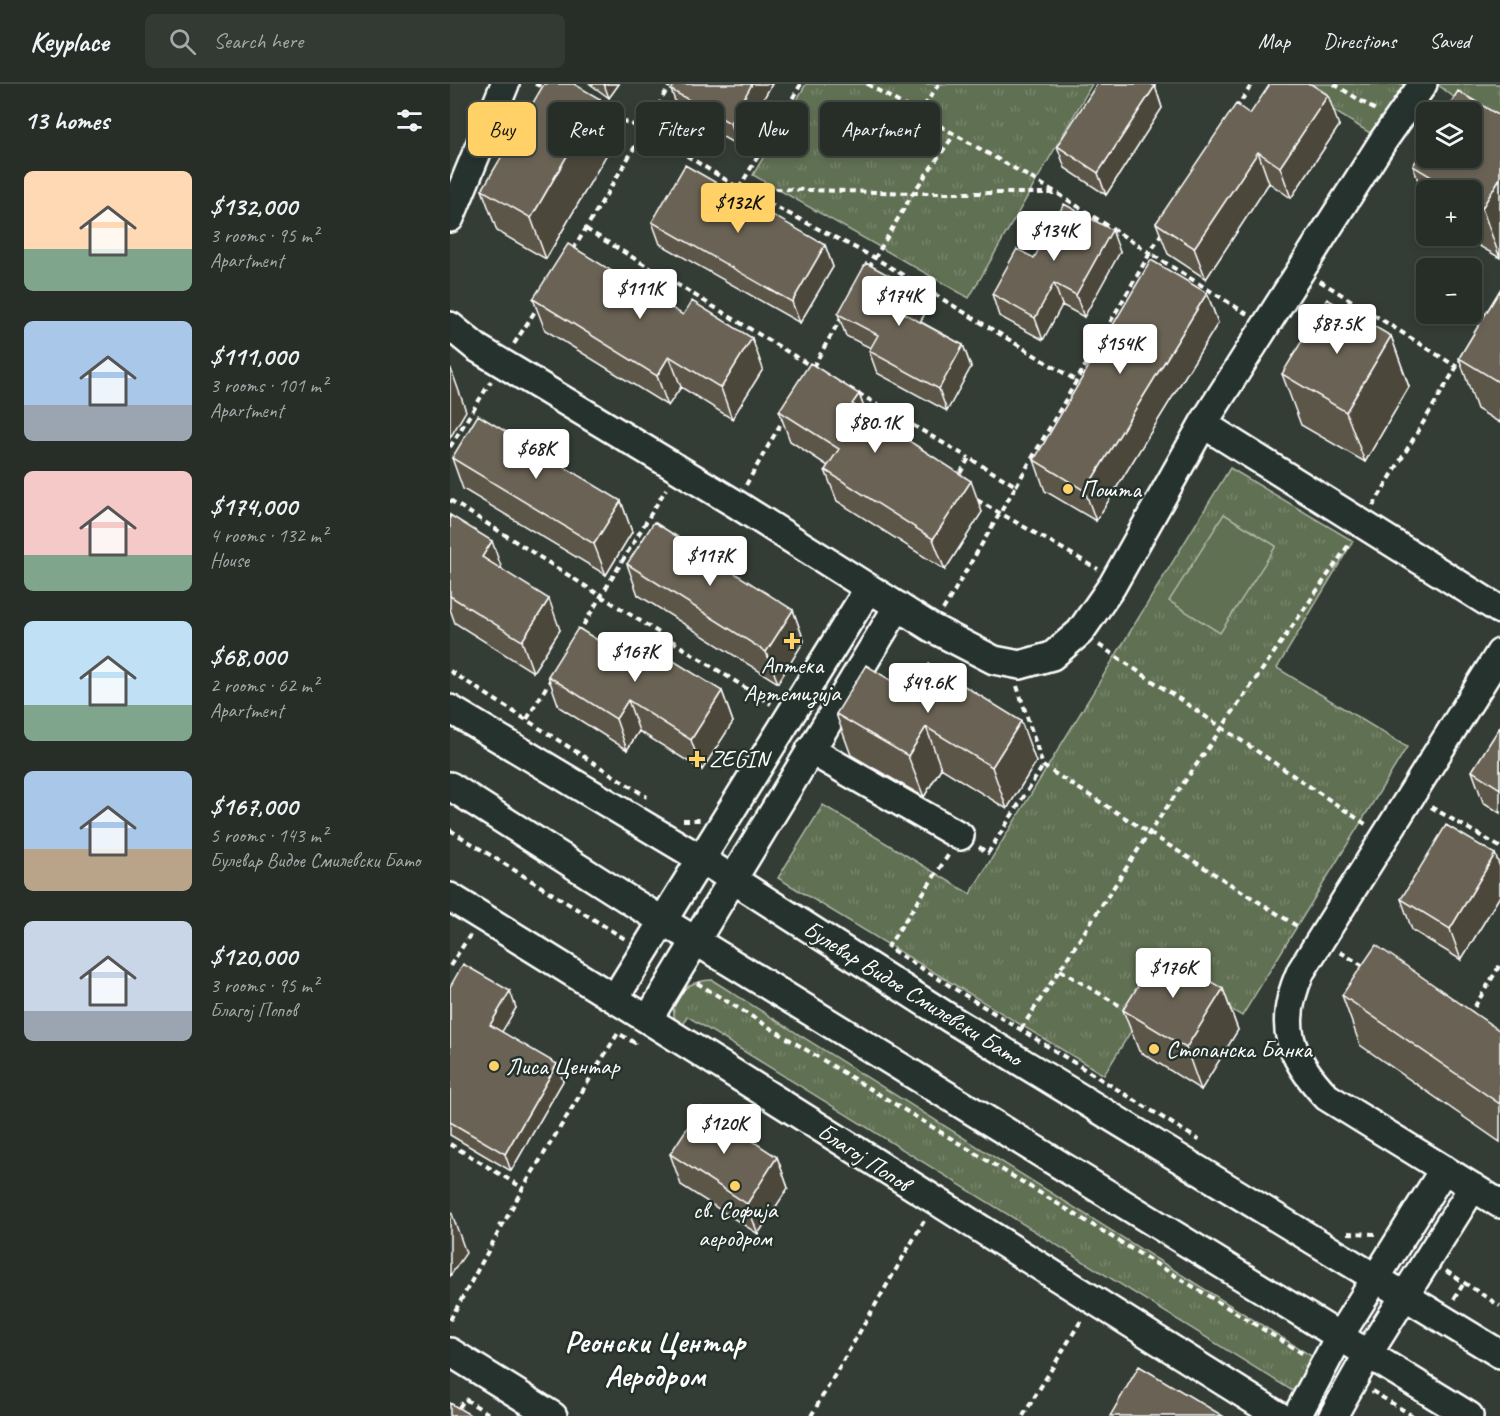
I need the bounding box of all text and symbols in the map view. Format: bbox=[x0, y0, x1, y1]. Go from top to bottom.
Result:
search box bbox=[145, 14, 565, 68]
text: Keyplace bbox=[30, 24, 109, 59]
icon: search bbox=[166, 25, 199, 58]
text: Search here bbox=[214, 27, 303, 55]
text: Map bbox=[1258, 28, 1290, 54]
text: Directions bbox=[1323, 28, 1396, 54]
text: Saved bbox=[1429, 28, 1470, 54]
chip: Buy bbox=[468, 102, 536, 156]
chip: Rent bbox=[548, 102, 624, 156]
chip: Filters bbox=[636, 102, 724, 156]
chip: New bbox=[736, 102, 808, 156]
chip: Apartment bbox=[820, 102, 940, 156]
map controls bbox=[1416, 102, 1482, 324]
button: layers bbox=[1416, 102, 1482, 168]
text: 13 homes bbox=[24, 104, 109, 137]
icon: filters bbox=[393, 104, 426, 137]
button: + bbox=[1416, 180, 1482, 246]
pin: $132K bbox=[696, 183, 780, 234]
text: $132,000 bbox=[210, 190, 297, 223]
text: $132K bbox=[715, 190, 761, 215]
icon: home bbox=[72, 195, 144, 267]
pin: $134K bbox=[1012, 211, 1096, 262]
text: $134K bbox=[1031, 218, 1077, 243]
text: 3 rooms · 95 m² bbox=[210, 223, 318, 248]
text: Apartment bbox=[210, 248, 283, 273]
button: − bbox=[1416, 258, 1482, 324]
pin: $111K bbox=[598, 269, 682, 320]
text: $111K bbox=[617, 276, 663, 301]
pin: $174K bbox=[857, 276, 941, 327]
text: $174K bbox=[876, 283, 922, 308]
pin: $87.5K bbox=[1288, 304, 1386, 355]
text: $87.5K bbox=[1312, 311, 1362, 336]
pin: $154K bbox=[1078, 324, 1162, 375]
text: $154K bbox=[1097, 331, 1143, 356]
text: $111,000 bbox=[210, 340, 297, 373]
icon: home bbox=[72, 345, 144, 417]
text: 3 rooms · 101 m² bbox=[210, 373, 327, 398]
text: Apartment bbox=[210, 398, 283, 423]
pin: $80.1K bbox=[826, 403, 924, 454]
text: $80.1K bbox=[850, 410, 900, 435]
pin: $68K bbox=[500, 429, 572, 480]
text: $68K bbox=[517, 436, 555, 461]
place label: Пошта bbox=[1080, 474, 1142, 504]
marker: Пошта bbox=[1061, 482, 1075, 496]
text: $174,000 bbox=[210, 490, 297, 523]
icon: home bbox=[72, 495, 144, 567]
text: 4 rooms · 132 m² bbox=[210, 523, 327, 548]
pin: $117K bbox=[668, 536, 752, 587]
text: $117K bbox=[687, 543, 733, 568]
text: House bbox=[210, 548, 249, 573]
pin: $167K bbox=[593, 632, 677, 683]
marker: Аптека Артемизија bbox=[785, 634, 799, 648]
text: $167K bbox=[612, 639, 658, 664]
text: $68,000 bbox=[210, 640, 286, 673]
icon: home bbox=[72, 645, 144, 717]
place label: Аптека Артемизија bbox=[743, 650, 842, 709]
pin: $49.6K bbox=[879, 663, 977, 714]
text: $49.6K bbox=[903, 670, 953, 695]
text: 2 rooms · 62 m² bbox=[210, 673, 318, 698]
text: Apartment bbox=[210, 698, 283, 723]
place label: ZEGIN bbox=[709, 744, 772, 774]
marker: ZEGIN bbox=[690, 752, 704, 766]
text: $167,000 bbox=[210, 790, 298, 823]
icon: home bbox=[72, 795, 144, 867]
text: 5 rooms · 143 m² bbox=[210, 823, 327, 848]
text: Булевар Видое Смилевски Бато bbox=[210, 848, 420, 873]
street label: Булевар Видое Смилевски Бато bbox=[798, 913, 1030, 1074]
text: $120,000 bbox=[210, 940, 297, 973]
icon: home bbox=[72, 945, 144, 1017]
pin: $176K bbox=[1131, 948, 1215, 999]
text: $176K bbox=[1150, 955, 1196, 980]
text: 3 rooms · 95 m² bbox=[210, 973, 318, 998]
text: Благој Попов bbox=[210, 998, 297, 1023]
place label: Стопанска Банка bbox=[1166, 1034, 1313, 1064]
marker: Стопанска Банка bbox=[1147, 1042, 1161, 1056]
place label: Лиса Центар bbox=[506, 1051, 620, 1081]
marker: Лиса Центар bbox=[487, 1059, 501, 1073]
pin: $120K bbox=[682, 1104, 766, 1155]
text: $120K bbox=[701, 1111, 747, 1136]
street label: Благој Попов bbox=[812, 1116, 919, 1200]
marker: св. Софија аеродром bbox=[728, 1179, 742, 1193]
place label: св. Софија аеродром bbox=[693, 1195, 779, 1253]
district label: Реонски Центар Аеродром bbox=[565, 1323, 748, 1395]

